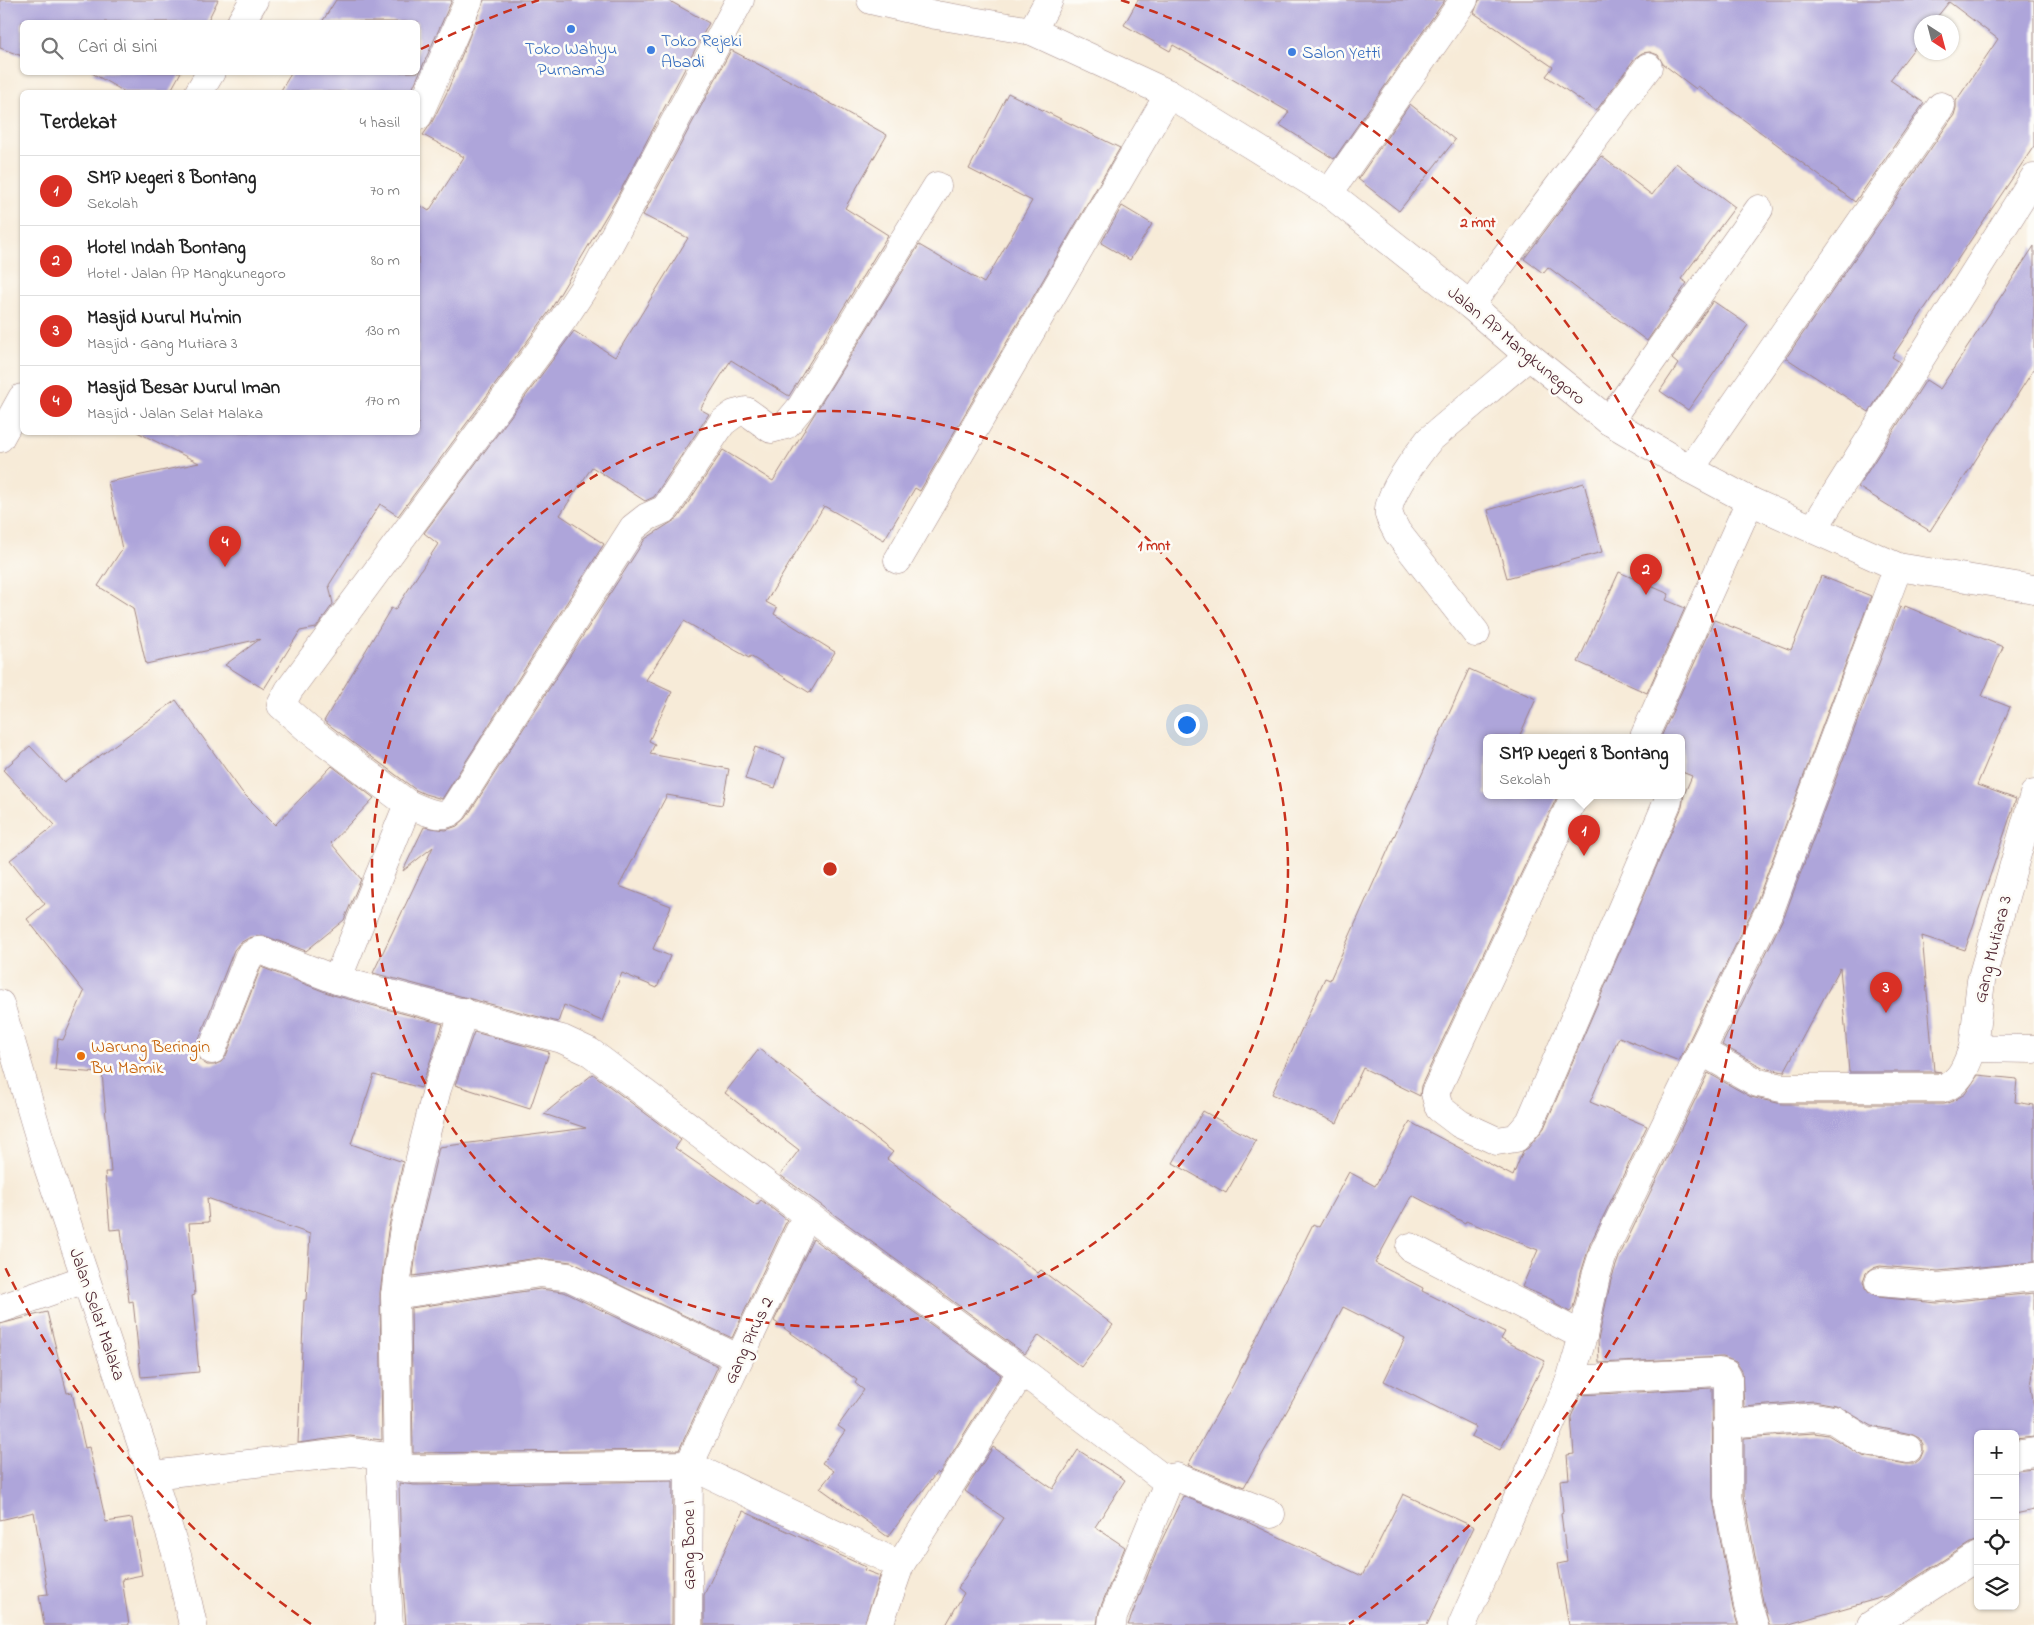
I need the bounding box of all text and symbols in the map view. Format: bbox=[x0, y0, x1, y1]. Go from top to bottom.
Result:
north arrow bbox=[1914, 15, 1959, 60]
search box bbox=[20, 20, 420, 75]
marker: Toko Wahyu Purnama bbox=[565, 23, 577, 35]
place label: Toko Rejeki Abadi bbox=[661, 29, 742, 76]
icon: search bbox=[38, 34, 66, 62]
text: Cari di sini bbox=[78, 34, 157, 61]
place label: Toko Wahyu Purnama bbox=[525, 37, 617, 84]
place label: Salon Yetti bbox=[1302, 41, 1381, 67]
marker: Toko Rejeki Abadi bbox=[645, 44, 657, 56]
marker: Salon Yetti bbox=[1286, 46, 1298, 58]
text: Terdekat bbox=[40, 108, 117, 138]
text: 4 hasil bbox=[359, 111, 400, 135]
text: SMP Negeri 8 Bontang bbox=[87, 165, 256, 192]
text: 1 bbox=[53, 179, 59, 203]
text: 70 m bbox=[370, 179, 400, 203]
text: Sekolah bbox=[87, 192, 138, 216]
text: 2 mnt bbox=[1459, 212, 1497, 234]
text: Hotel Indah Bontang bbox=[87, 235, 246, 262]
text: 2 bbox=[52, 249, 60, 273]
text: 80 m bbox=[371, 249, 400, 273]
text: Hotel · Jalan AP Mangkunegoro bbox=[87, 262, 286, 286]
street label: Jalan AP Mangkunegoro bbox=[1440, 281, 1591, 413]
text: Masjid Nurul Mu'min bbox=[87, 305, 241, 332]
text: 3 bbox=[53, 319, 59, 343]
text: 130 m bbox=[365, 319, 400, 343]
text: Masjid · Gang Mutiara 3 bbox=[87, 332, 238, 356]
text: Masjid Besar Nurul Iman bbox=[87, 375, 280, 402]
text: 4 bbox=[53, 389, 59, 413]
text: 170 m bbox=[365, 389, 400, 413]
text: Masjid · Jalan Selat Malaka bbox=[87, 402, 263, 426]
pin: 4 bbox=[209, 526, 241, 567]
text: 1 mnt bbox=[1138, 535, 1171, 557]
pin: 2 bbox=[1630, 554, 1662, 595]
your location bbox=[1174, 712, 1200, 738]
popup bbox=[1483, 734, 1685, 799]
text: SMP Negeri 8 Bontang bbox=[1499, 741, 1669, 768]
text: Sekolah bbox=[1499, 768, 1551, 792]
pin: 1 bbox=[1568, 815, 1600, 856]
centre of rings bbox=[821, 860, 839, 878]
street label: Gang Mutiara 3 bbox=[1968, 893, 2021, 1006]
pin: 3 bbox=[1870, 972, 1902, 1013]
place label: Warung Beringin Bu Mamik bbox=[90, 1035, 210, 1082]
marker: Warung Beringin Bu Mamik bbox=[75, 1050, 87, 1062]
street label: Jalan Selat Malaka bbox=[61, 1245, 131, 1384]
street label: Gang Pirus 2 bbox=[718, 1293, 782, 1389]
map controls bbox=[1974, 1430, 2019, 1610]
button: + bbox=[1974, 1430, 2019, 1475]
button: − bbox=[1974, 1475, 2019, 1520]
street label: Gang Bone I bbox=[677, 1500, 704, 1590]
button: locate bbox=[1974, 1520, 2019, 1565]
button: layers bbox=[1974, 1565, 2019, 1610]

